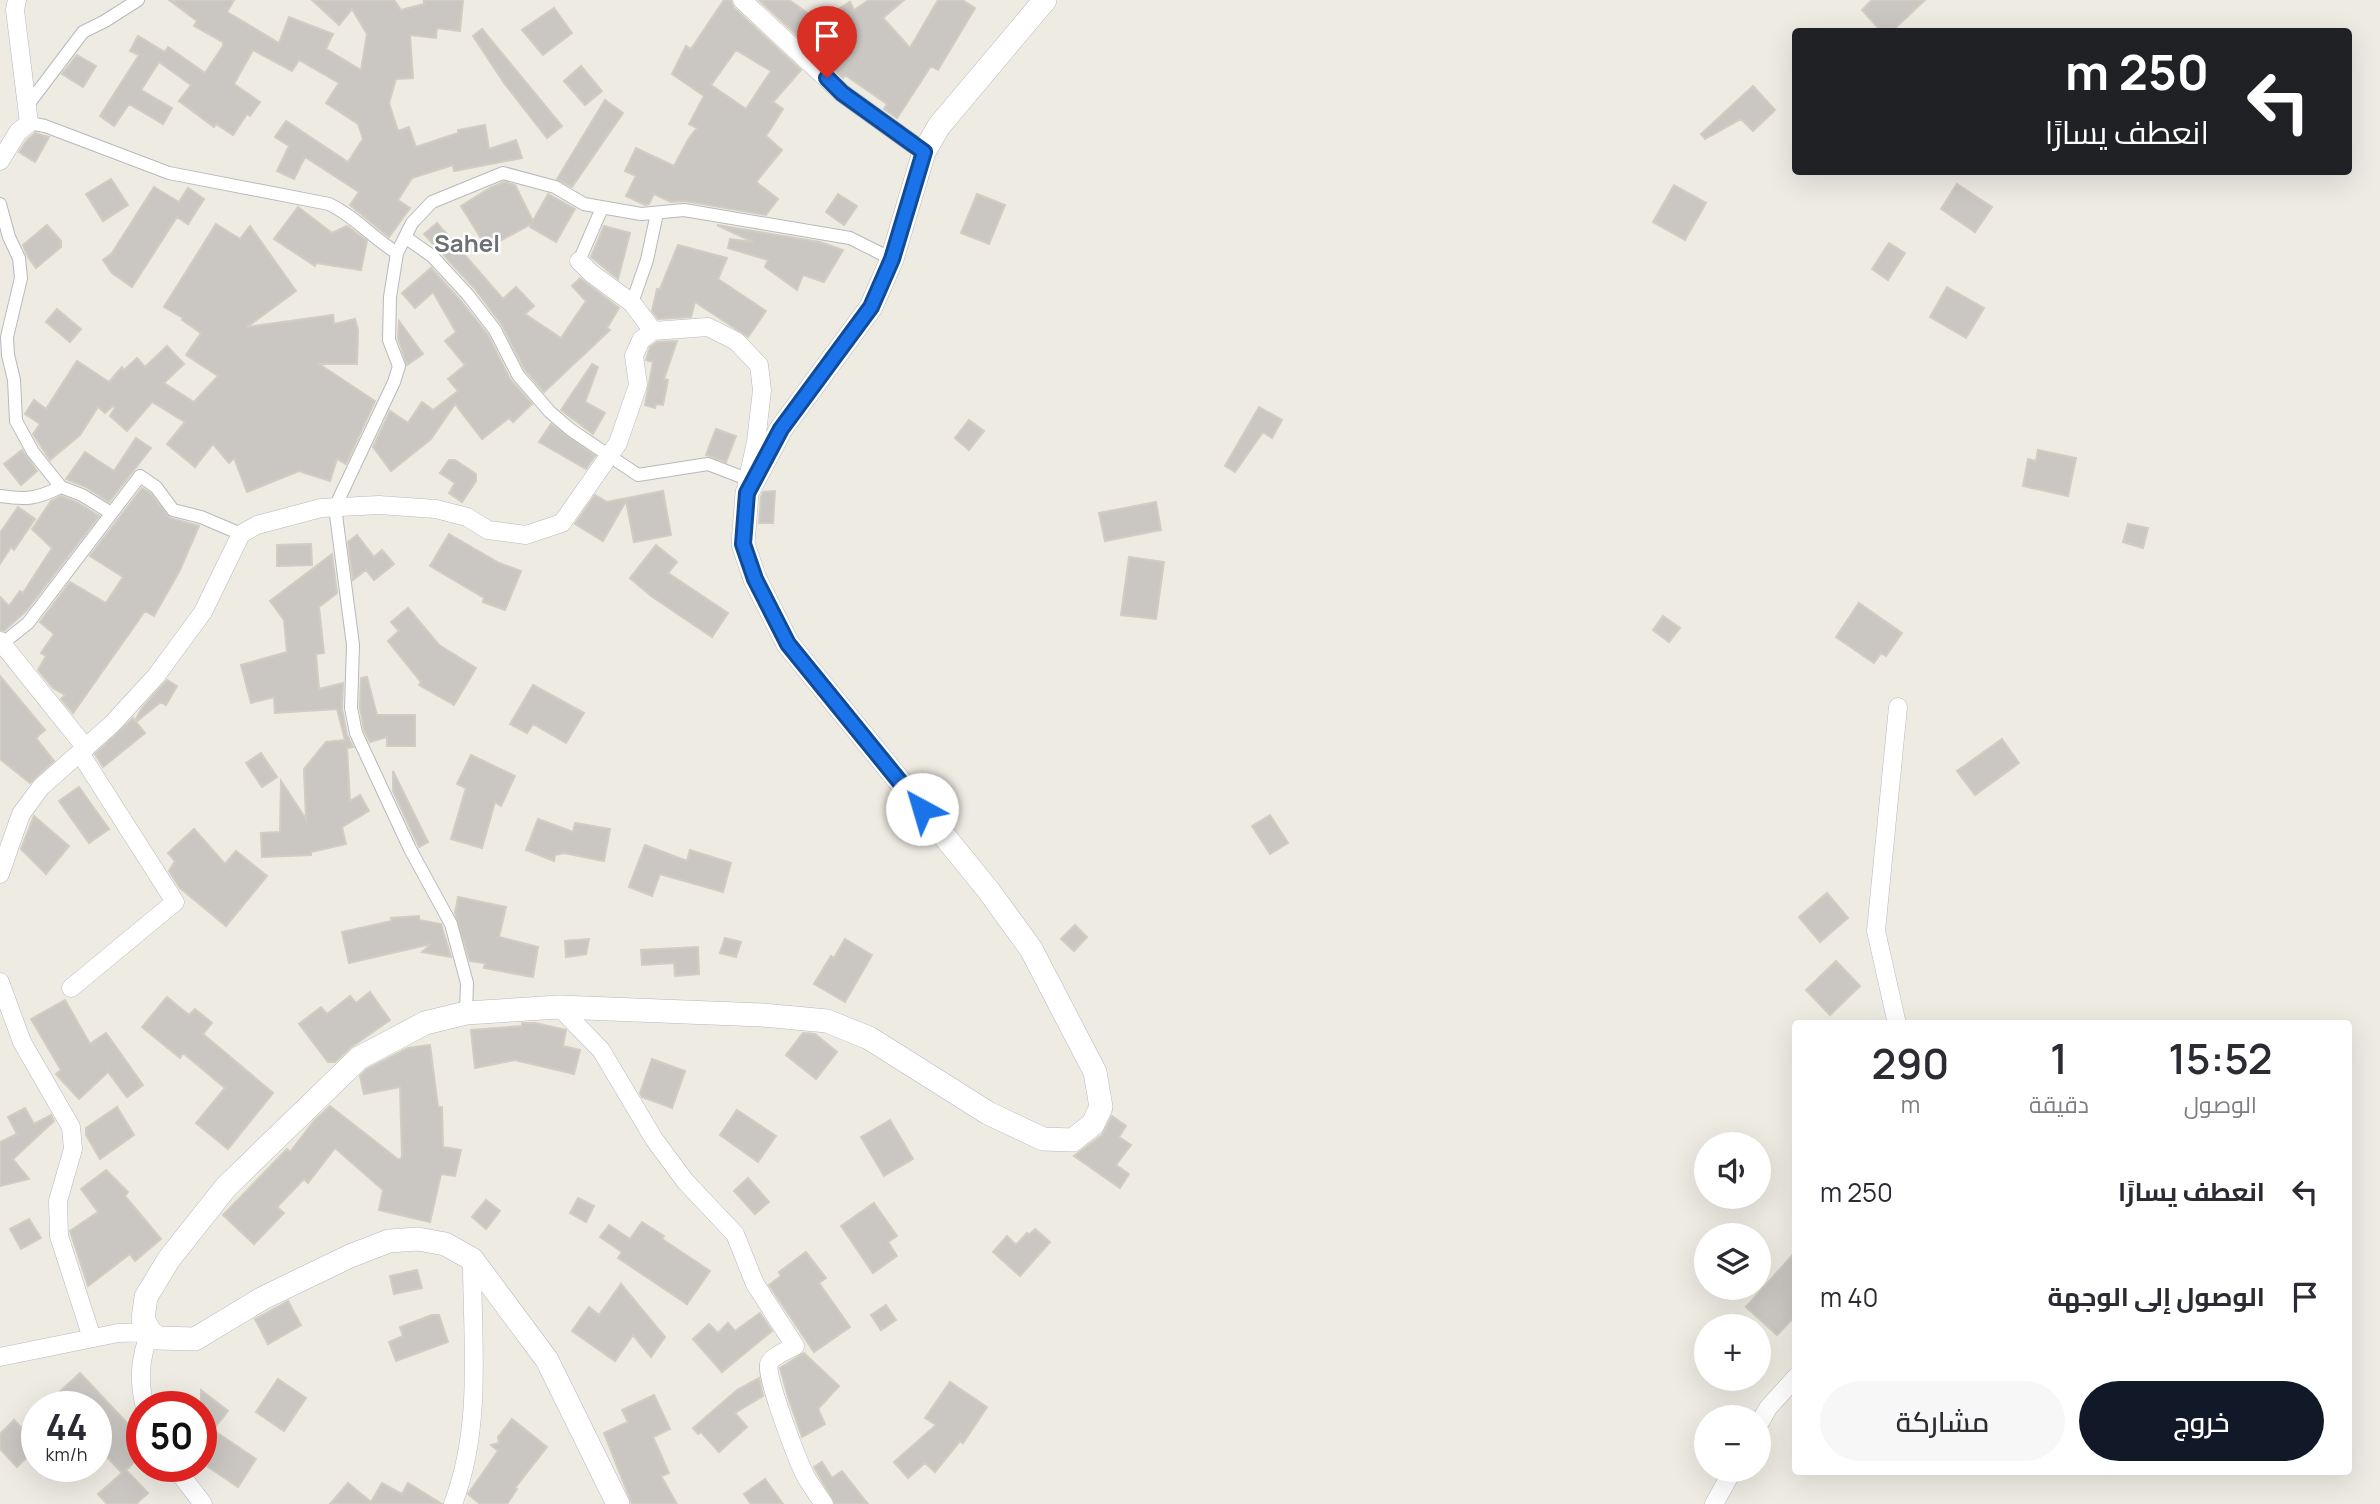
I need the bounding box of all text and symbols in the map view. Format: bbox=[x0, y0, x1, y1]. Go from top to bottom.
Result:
pin bbox=[797, 6, 857, 78]
icon: arrive bbox=[808, 17, 846, 55]
text: 250 m bbox=[2065, 38, 2209, 105]
icon: left bbox=[2233, 56, 2324, 147]
text: انعطف يسارًا bbox=[2045, 110, 2209, 154]
district label: Sahel bbox=[434, 226, 500, 259]
position arrow bbox=[885, 772, 959, 846]
text: 1 bbox=[2050, 1029, 2068, 1087]
text: 15:52 bbox=[2168, 1029, 2272, 1087]
text: 290 bbox=[1872, 1034, 1949, 1092]
text: m bbox=[1901, 1088, 1920, 1120]
text: دقيقة bbox=[2029, 1088, 2089, 1120]
text: الوصول bbox=[2184, 1088, 2257, 1120]
map controls bbox=[1694, 1132, 1771, 1482]
button: sound bbox=[1694, 1132, 1771, 1209]
text: انعطف يسارًا bbox=[2118, 1173, 2265, 1209]
icon: left bbox=[2286, 1173, 2324, 1211]
text: 250 m bbox=[1820, 1174, 1893, 1210]
button: layers bbox=[1694, 1223, 1771, 1300]
text: الوصول إلى الوجهة bbox=[2047, 1278, 2265, 1314]
icon: arrive bbox=[2286, 1278, 2324, 1316]
text: 40 m bbox=[1820, 1279, 1878, 1315]
button: + bbox=[1694, 1314, 1771, 1391]
button: مشاركة bbox=[1820, 1381, 2065, 1461]
button: خروج bbox=[2079, 1381, 2324, 1461]
speed limit sign: 50 bbox=[126, 1391, 217, 1482]
text: 44 bbox=[45, 1403, 88, 1451]
button: − bbox=[1694, 1405, 1771, 1482]
text: km/h bbox=[46, 1442, 87, 1466]

